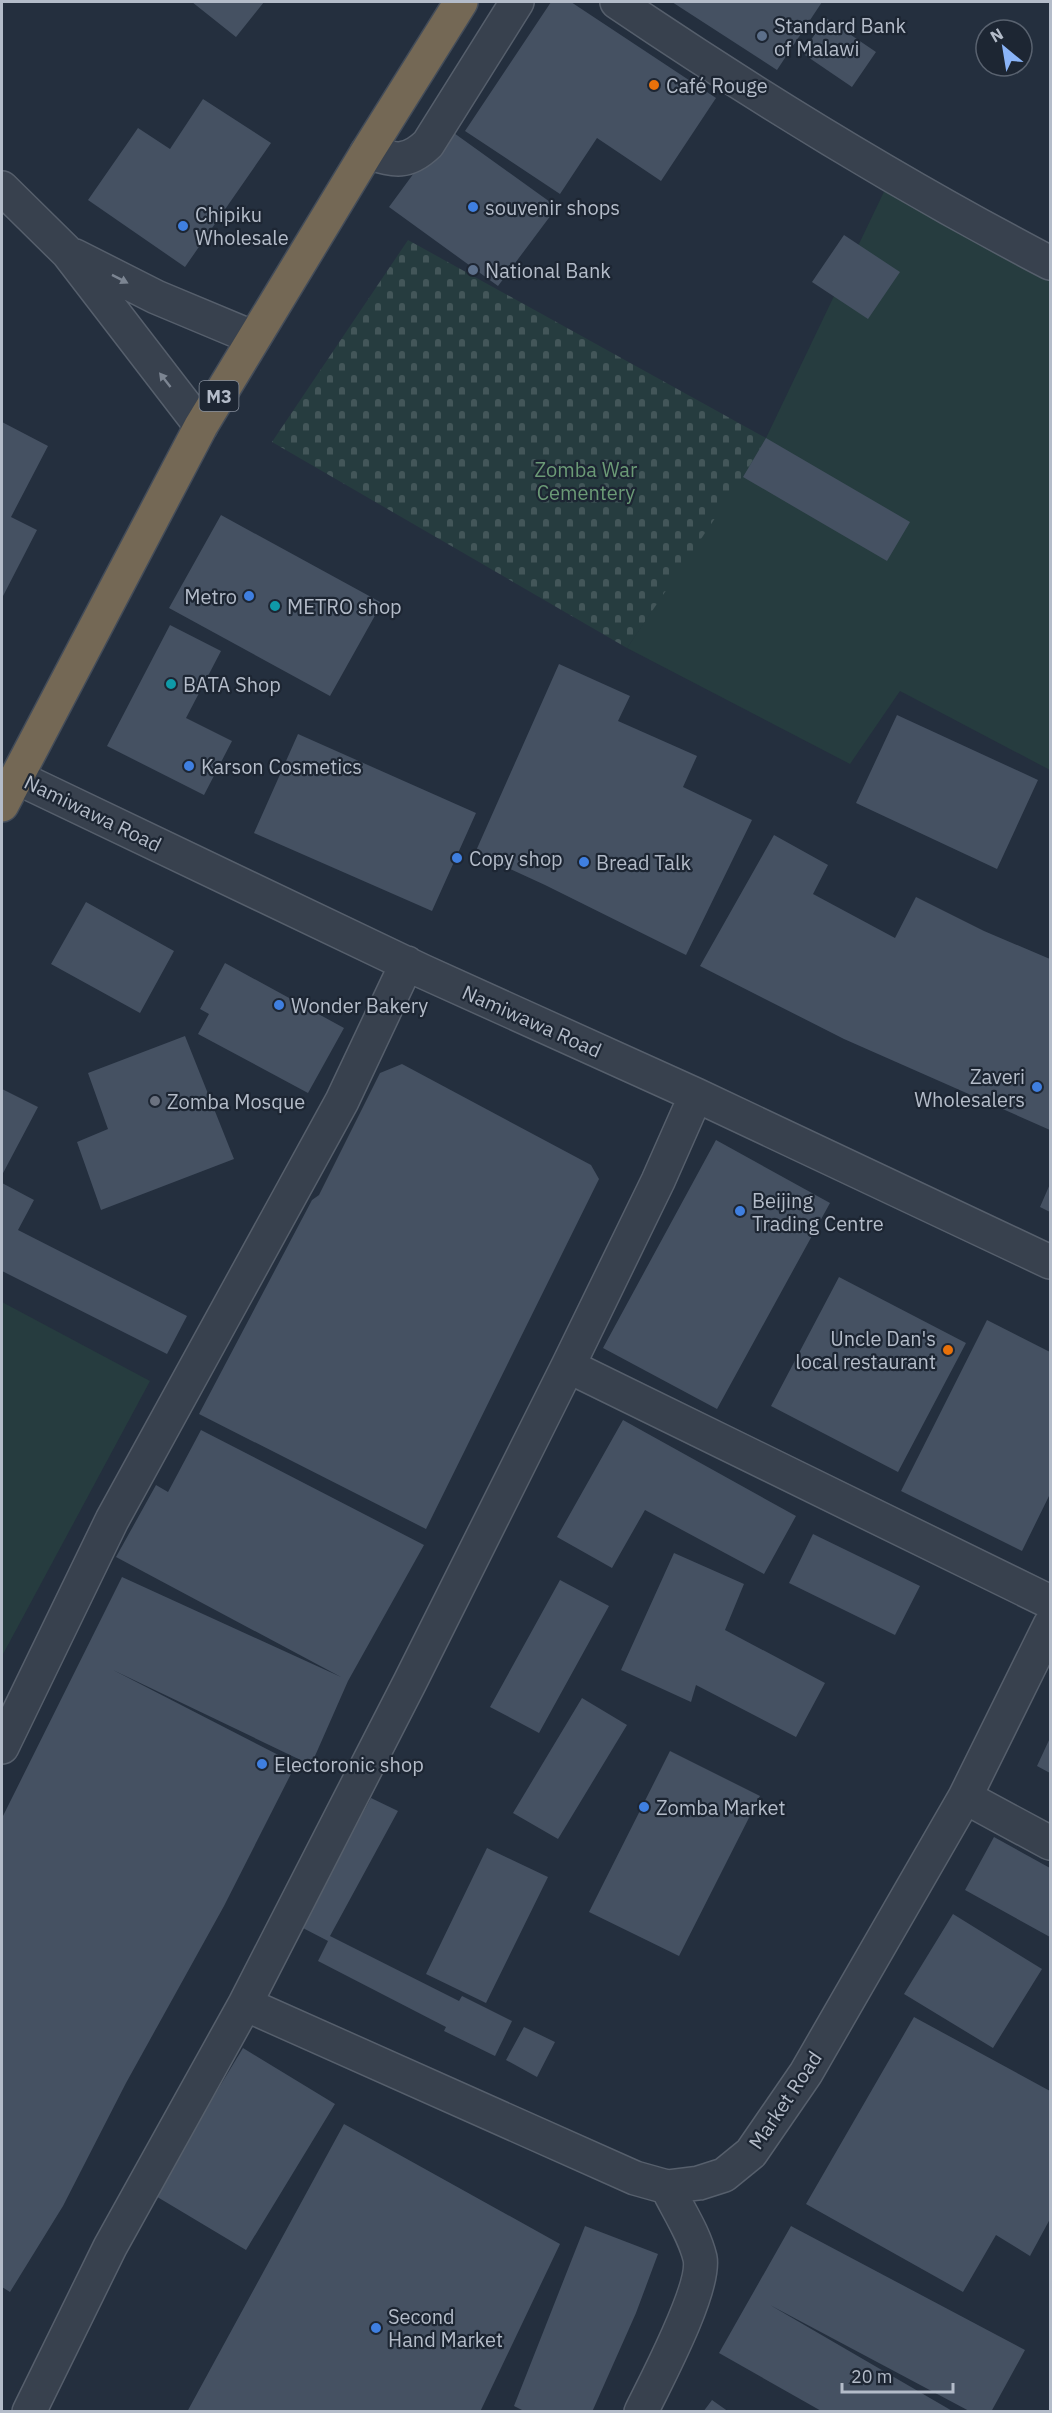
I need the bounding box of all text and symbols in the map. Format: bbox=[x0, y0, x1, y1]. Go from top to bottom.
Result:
place label: Standard Bank of Malawi bbox=[774, 12, 907, 62]
north arrow bbox=[974, 18, 1034, 78]
text: N bbox=[986, 23, 1007, 47]
marker: Standard Bank of Malawi bbox=[755, 29, 769, 43]
place label: Café Rouge bbox=[666, 72, 768, 99]
marker: Café Rouge bbox=[647, 78, 661, 92]
place label: souvenir shops bbox=[485, 194, 620, 221]
marker: souvenir shops bbox=[466, 200, 480, 214]
place label: Chipiku Wholesale bbox=[195, 201, 289, 251]
marker: Chipiku Wholesale bbox=[176, 219, 190, 233]
place label: National Bank bbox=[485, 257, 611, 284]
marker: National Bank bbox=[466, 263, 480, 277]
one-way arrow bbox=[112, 274, 129, 283]
one-way arrow bbox=[160, 372, 172, 387]
road number: M3 bbox=[200, 381, 238, 411]
park label: Zomba War Cementery bbox=[535, 456, 637, 506]
place label: Metro bbox=[184, 583, 237, 610]
marker: Metro bbox=[242, 589, 256, 603]
place label: METRO shop bbox=[287, 593, 402, 620]
marker: METRO shop bbox=[268, 599, 282, 613]
place label: BATA Shop bbox=[183, 671, 281, 698]
marker: BATA Shop bbox=[164, 677, 178, 691]
place label: Karson Cosmetics bbox=[201, 753, 362, 780]
marker: Karson Cosmetics bbox=[182, 759, 196, 773]
street label: Namiwawa Road bbox=[20, 768, 166, 858]
place label: Copy shop bbox=[469, 845, 563, 872]
place label: Bread Talk bbox=[596, 849, 691, 876]
marker: Copy shop bbox=[450, 851, 464, 865]
marker: Bread Talk bbox=[577, 855, 591, 869]
street label: Namiwawa Road bbox=[458, 978, 606, 1064]
place label: Wonder Bakery bbox=[291, 992, 428, 1019]
marker: Wonder Bakery bbox=[272, 998, 286, 1012]
place label: Zaveri Wholesalers bbox=[914, 1063, 1025, 1113]
marker: Zaveri Wholesalers bbox=[1030, 1080, 1044, 1094]
place label: Zomba Mosque bbox=[167, 1088, 305, 1115]
marker: Zomba Mosque bbox=[148, 1094, 162, 1108]
place label: Beijing Trading Centre bbox=[752, 1187, 884, 1237]
marker: Beijing Trading Centre bbox=[733, 1204, 747, 1218]
place label: Uncle Dan's local restaurant bbox=[795, 1325, 936, 1375]
marker: Uncle Dan's local restaurant bbox=[941, 1343, 955, 1357]
place label: Electoronic shop bbox=[274, 1751, 424, 1778]
marker: Electoronic shop bbox=[255, 1757, 269, 1771]
place label: Zomba Market bbox=[656, 1794, 786, 1821]
marker: Zomba Market bbox=[637, 1800, 651, 1814]
street label: Market Road bbox=[742, 2046, 828, 2154]
place label: Second Hand Market bbox=[388, 2303, 503, 2353]
marker: Second Hand Market bbox=[369, 2321, 383, 2335]
scale bar bbox=[842, 2356, 953, 2394]
text: 20 m bbox=[851, 2365, 893, 2388]

